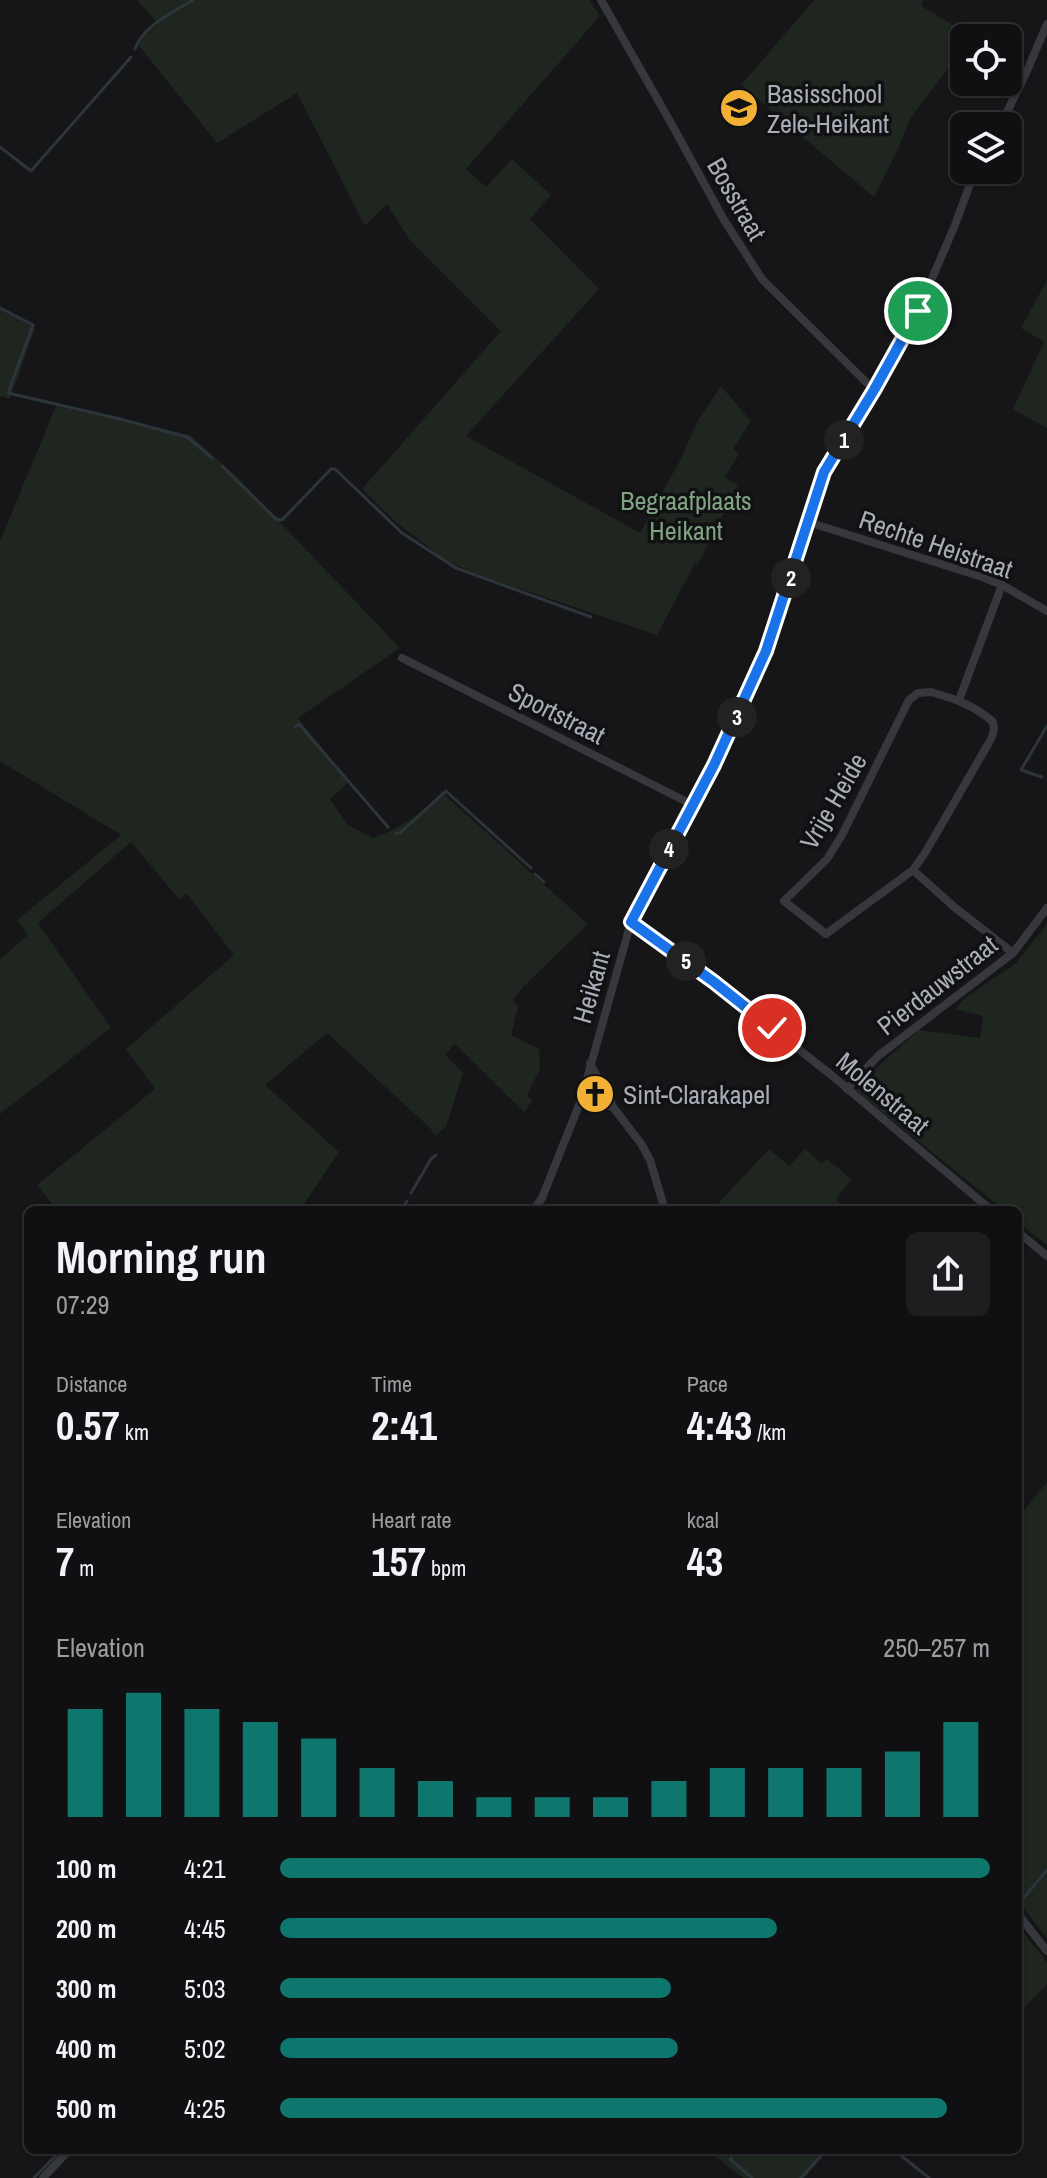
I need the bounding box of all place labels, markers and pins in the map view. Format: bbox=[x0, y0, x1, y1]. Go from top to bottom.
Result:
place label: Basisschool Zele-Heikant bbox=[767, 76, 889, 141]
school or university icon: Basisschool Zele-Heikant bbox=[718, 87, 760, 129]
pin bbox=[884, 277, 952, 345]
pin: 1 bbox=[824, 420, 864, 460]
pin: 2 bbox=[771, 558, 811, 598]
pin: 3 bbox=[717, 697, 757, 737]
pin: 4 bbox=[649, 829, 689, 869]
pin: 5 bbox=[666, 941, 706, 981]
pin bbox=[738, 994, 806, 1062]
church icon: Sint-Clarakapel bbox=[574, 1073, 616, 1115]
place label: Sint-Clarakapel bbox=[623, 1077, 770, 1112]

